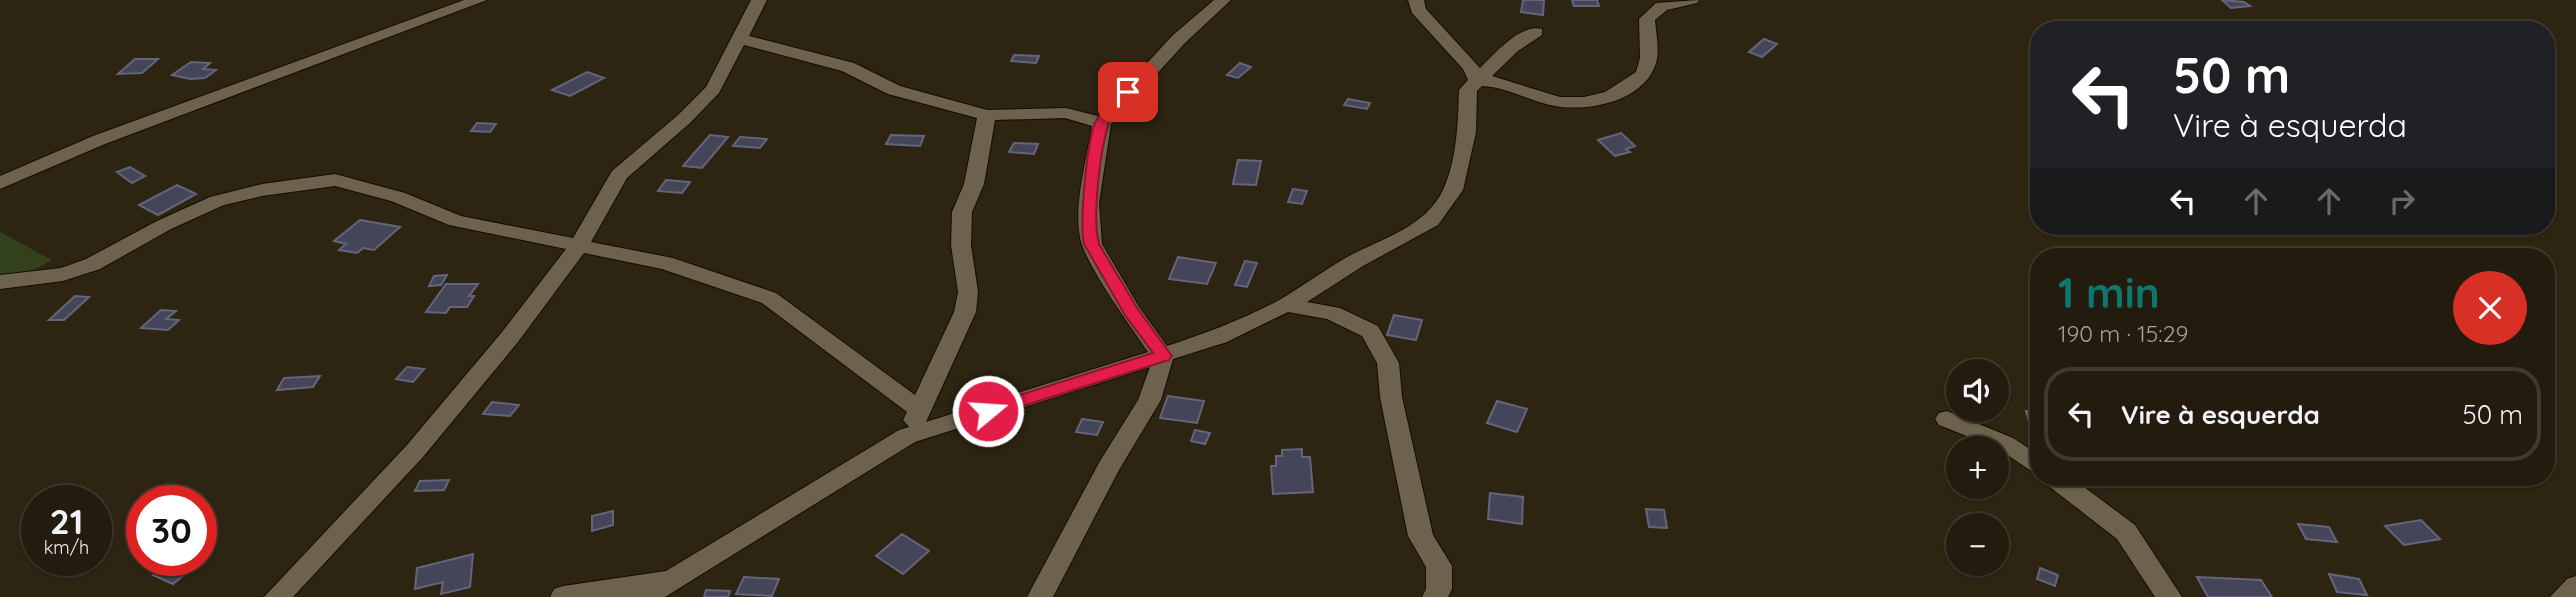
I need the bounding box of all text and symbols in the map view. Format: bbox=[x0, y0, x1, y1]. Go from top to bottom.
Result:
text: 50 m bbox=[2173, 44, 2290, 105]
icon: left bbox=[2058, 49, 2149, 140]
pin bbox=[1098, 62, 1158, 122]
icon: arrive bbox=[1109, 73, 1147, 111]
text: Vire à esquerda bbox=[2173, 105, 2407, 145]
icon: left bbox=[2164, 182, 2202, 220]
icon: ahead bbox=[2237, 182, 2275, 220]
icon: ahead bbox=[2310, 182, 2348, 220]
icon: right bbox=[2383, 182, 2421, 220]
text: 1 min bbox=[2058, 266, 2160, 319]
button: close bbox=[2453, 271, 2527, 345]
text: 190 m · 15:29 bbox=[2058, 319, 2188, 348]
map controls bbox=[1946, 359, 2009, 576]
button: sound bbox=[1946, 359, 2009, 422]
position arrow bbox=[951, 374, 1025, 448]
icon: left bbox=[2062, 395, 2100, 433]
text: Vire à esquerda bbox=[2121, 398, 2320, 431]
text: 50 m bbox=[2463, 398, 2523, 431]
button: + bbox=[1946, 436, 2009, 499]
speed limit sign: 30 bbox=[126, 485, 217, 576]
text: 21 bbox=[50, 499, 83, 543]
button: − bbox=[1946, 513, 2009, 576]
text: km/h bbox=[44, 536, 89, 559]

